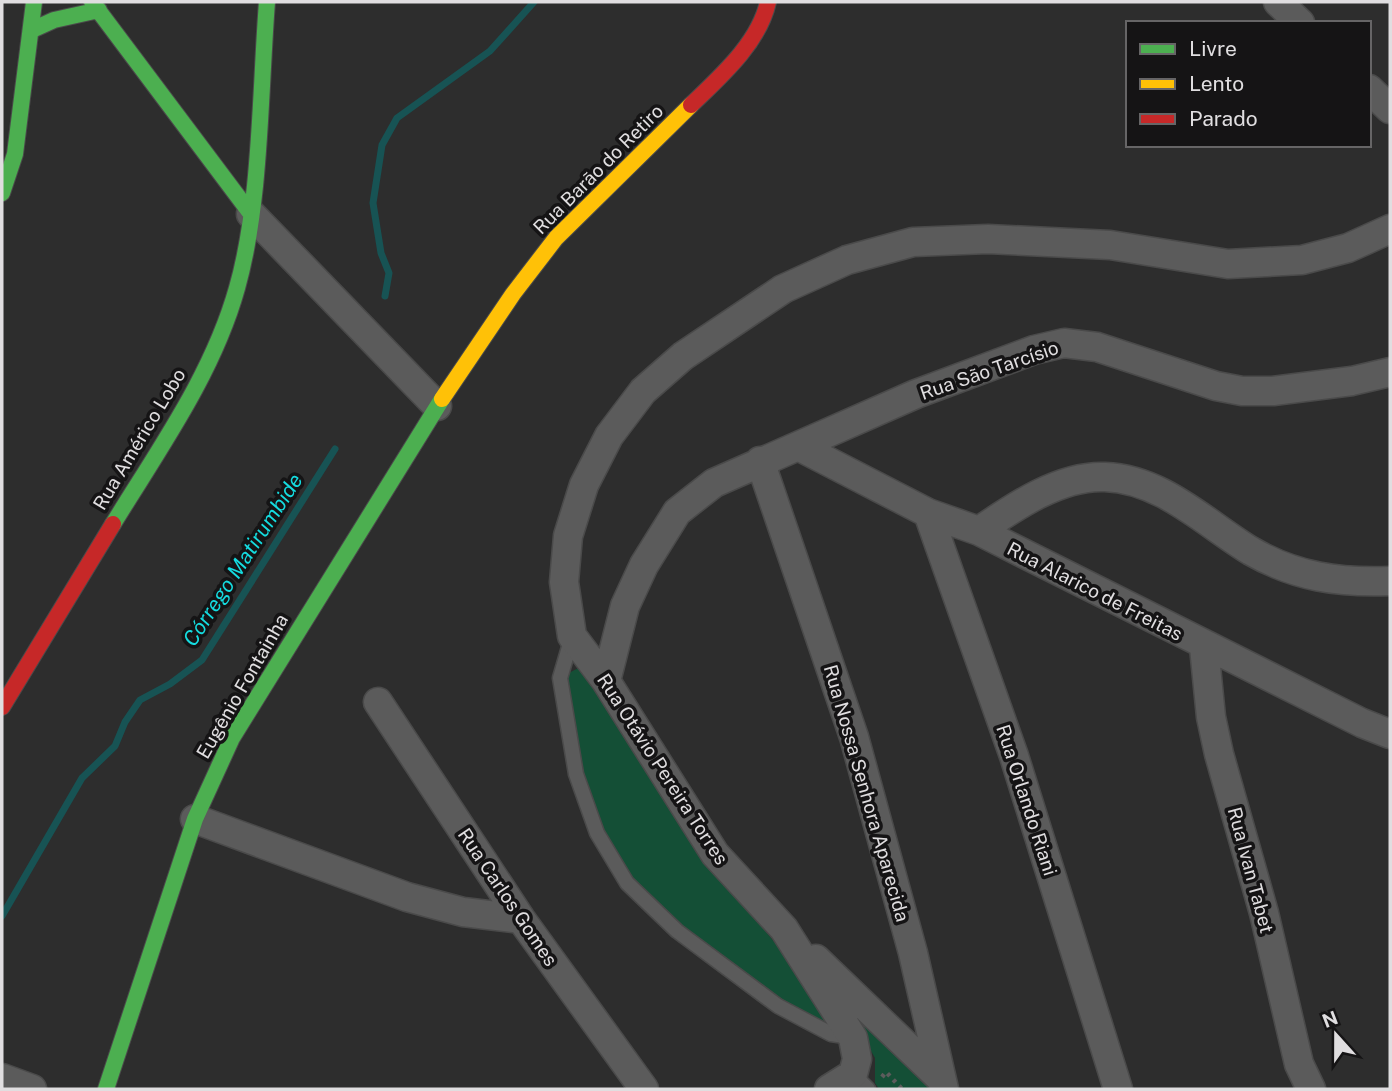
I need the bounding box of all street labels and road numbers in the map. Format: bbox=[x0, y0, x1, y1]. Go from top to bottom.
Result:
street label: Rua Barão do Retiro bbox=[529, 100, 667, 238]
street label: Rua São Tarcísio bbox=[917, 336, 1061, 404]
street label: Rua Américo Lobo bbox=[88, 365, 190, 513]
street label: Rua Alarico de Freitas bbox=[1004, 537, 1186, 645]
street label: Eugênio Fontainha bbox=[192, 610, 292, 762]
street label: Rua Nossa Senhora Aparecida bbox=[820, 662, 914, 924]
street label: Rua Otávio Pereira Torres bbox=[593, 669, 733, 869]
street label: Rua Orlando Riani bbox=[992, 722, 1062, 878]
street label: Rua Ivan Tabet bbox=[1224, 805, 1278, 935]
street label: Rua Carlos Gomes bbox=[454, 824, 562, 970]

